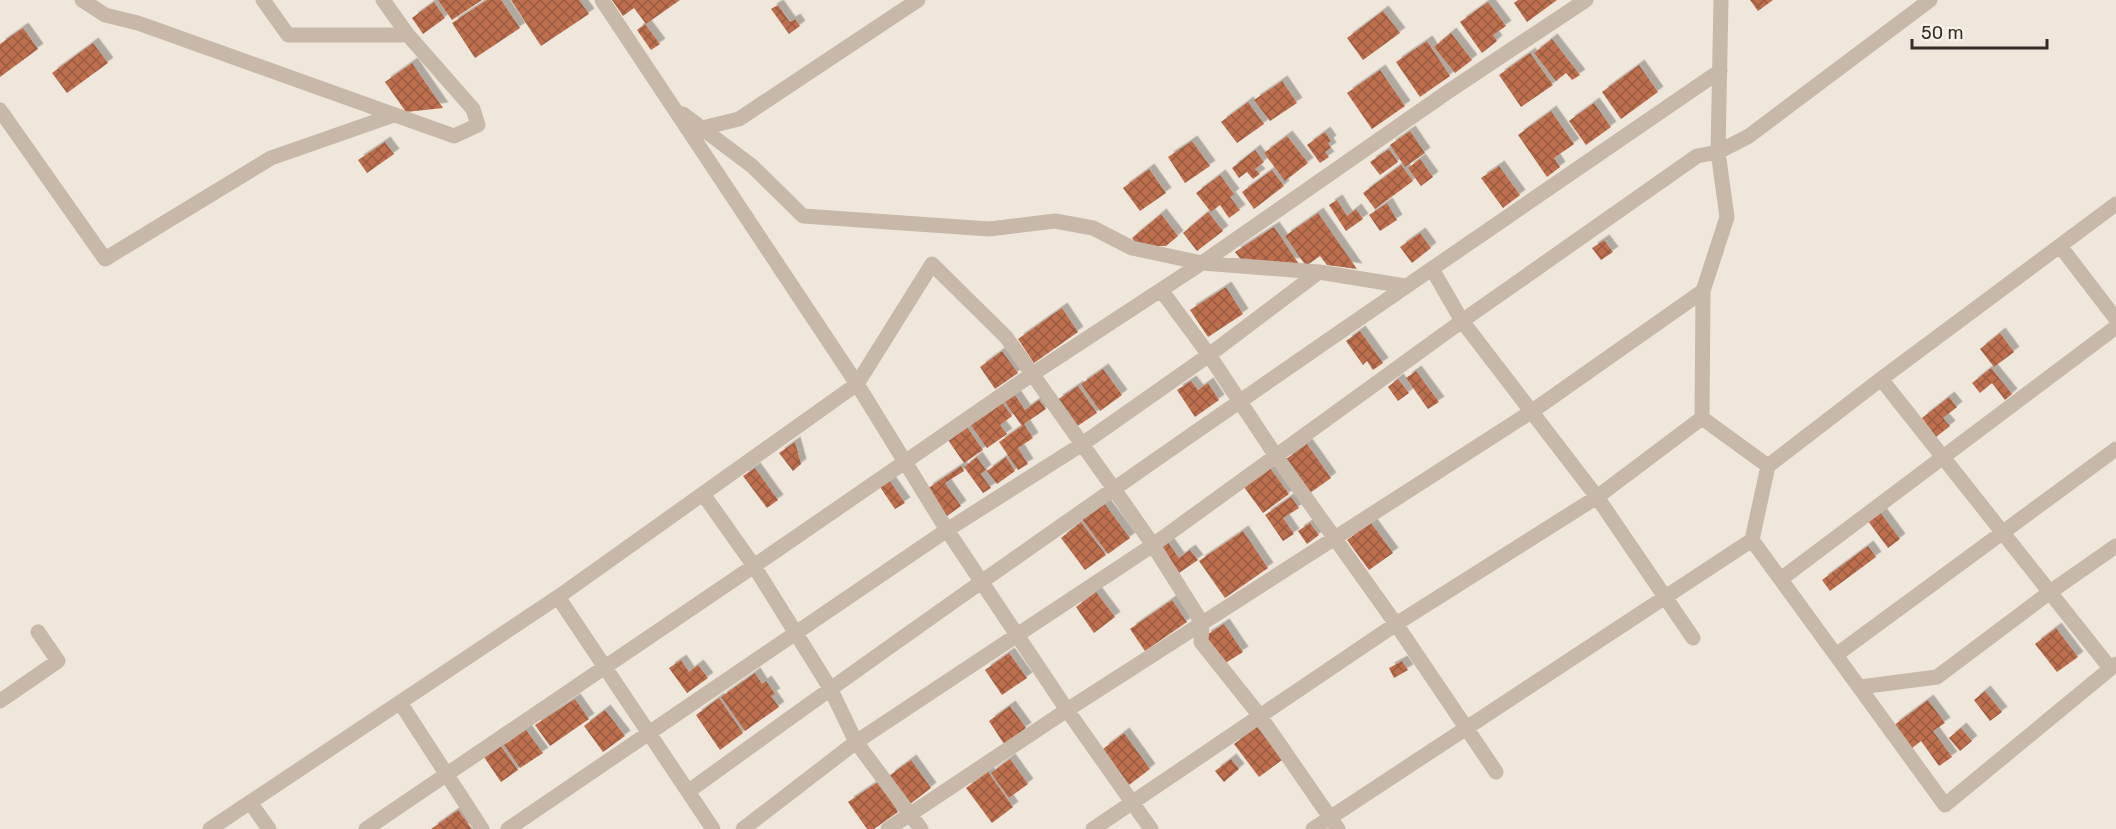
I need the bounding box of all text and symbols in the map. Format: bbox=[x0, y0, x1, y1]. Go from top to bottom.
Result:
scale bar bbox=[1912, 12, 2047, 50]
text: 50 m bbox=[1921, 22, 1964, 44]

